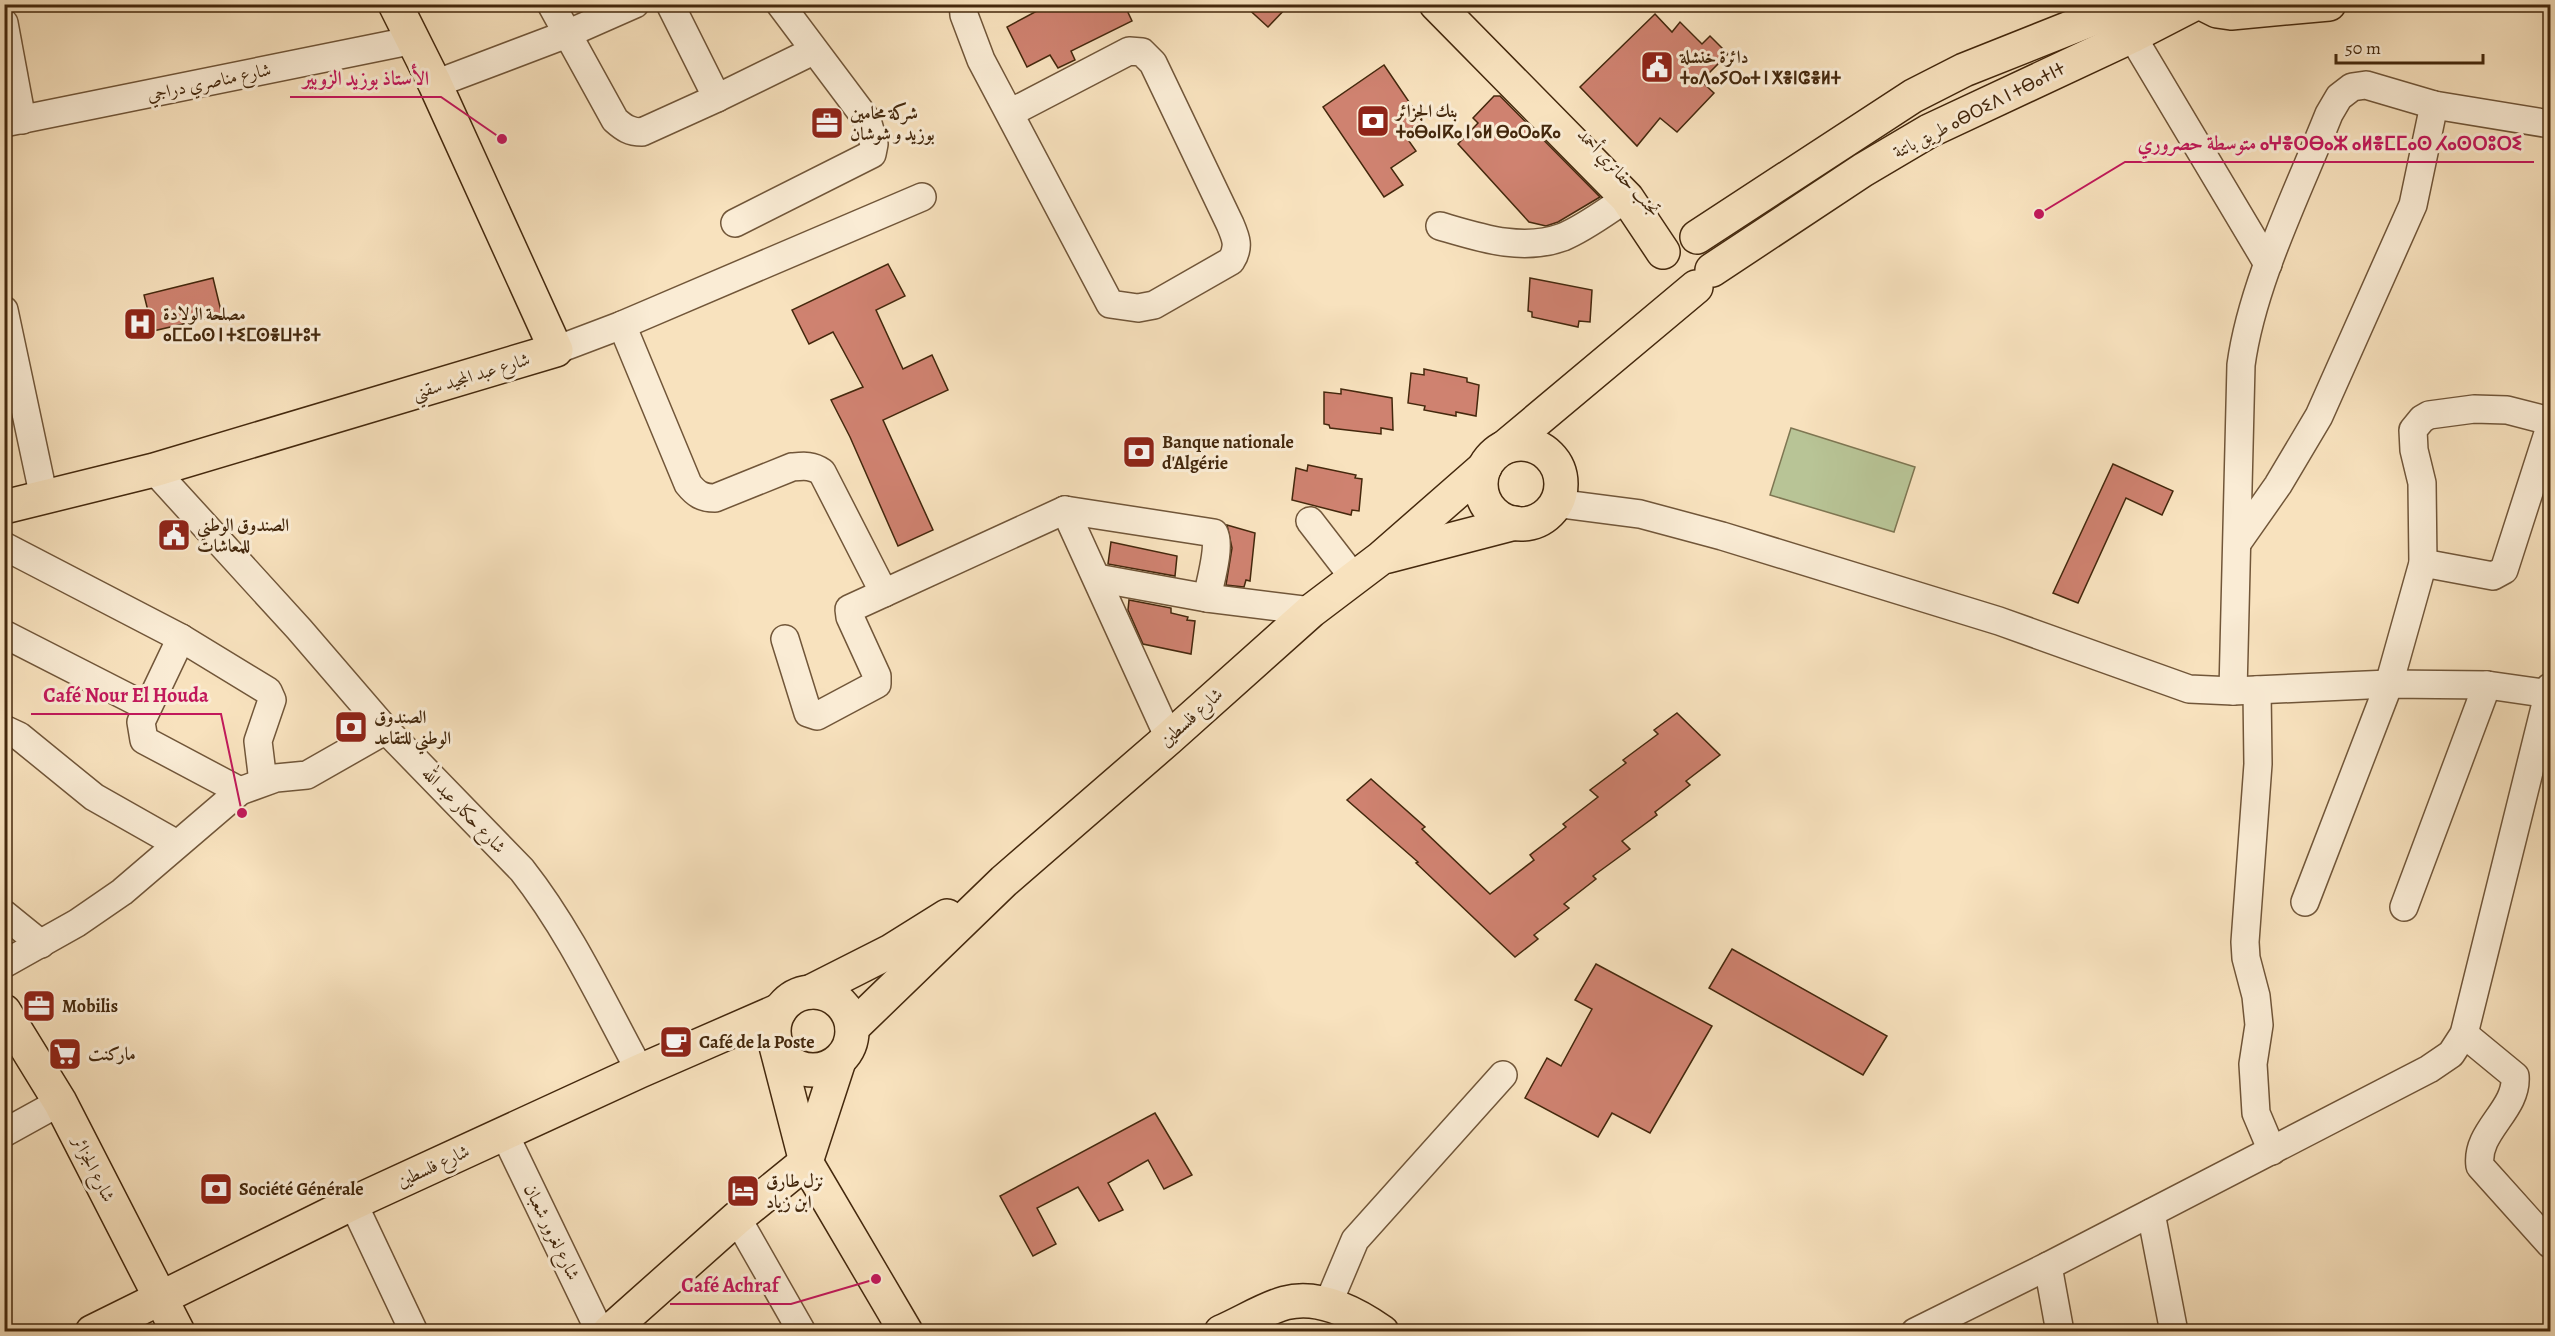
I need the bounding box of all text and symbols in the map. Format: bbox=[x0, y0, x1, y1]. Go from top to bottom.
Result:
scale bar bbox=[2336, 27, 2483, 65]
text: 50 m bbox=[2345, 36, 2381, 60]
place label: دائرة خنشلة ⵜⴰⴷⴰⵢⵔⴰⵜ ⵏ ⵅⴻⵏⵛⴻⵍⵜ bbox=[1679, 45, 1841, 90]
public building icon: دائرة خنشلة ⵜⴰⴷⴰⵢⵔⴰⵜ ⵏ ⵅⴻⵏⵛⴻⵍⵜ bbox=[1639, 49, 1675, 85]
street label: طريق باتنة ⴰⴱⵔⵉⴷ ⵏ ⵜⴱⴰⵜⵏⵜ bbox=[1889, 56, 2069, 164]
street label: شارع مناصري دراجي bbox=[145, 57, 274, 110]
callout: الأستاذ بوزيد الزوبير bbox=[290, 59, 441, 97]
text: الأستاذ بوزيد الزوبير bbox=[301, 63, 429, 92]
place label: بنك الجزائر ⵜⴰⴱⴰⵏⴽⴰ ⵏ ⴰⵍ ⴱⴰⵔⴰⴽⴰ bbox=[1394, 99, 1561, 144]
place label: شركة محامين بوزيد و شوشان bbox=[850, 101, 935, 146]
bank icon: بنك الجزائر ⵜⴰⴱⴰⵏⴽⴰ ⵏ ⴰⵍ ⴱⴰⵔⴰⴽⴰ bbox=[1355, 103, 1391, 139]
office icon: شركة محامين بوزيد و شوشان bbox=[809, 105, 845, 141]
street label: تجنب حفاتري أحمد bbox=[1570, 122, 1667, 223]
callout: متوسطة حصروري ⴰⵖⴻⵔⴱⴰⵣ ⴰⵍⴻⵎⵎⴰⵙ ⵃⴰⵙⵔⵓⵔⵉ bbox=[2125, 124, 2534, 162]
text: متوسطة حصروري ⴰⵖⴻⵔⴱⴰⵣ ⴰⵍⴻⵎⵎⴰⵙ ⵃⴰⵙⵔⵓⵔⵉ bbox=[2138, 130, 2522, 160]
place label: مصلحة الولادة ⴰⵎⵎⴰⵙ ⵏ ⵜⵉⵎⵙⴻⵡⵜⵓⵜ bbox=[163, 302, 321, 347]
hospital icon: مصلحة الولادة ⴰⵎⵎⴰⵙ ⵏ ⵜⵉⵎⵙⴻⵡⵜⵓⵜ bbox=[122, 306, 158, 342]
street label: شارع عبد المجيد سقني bbox=[409, 347, 534, 410]
place label: Banque nationale d'Algérie bbox=[1162, 430, 1294, 475]
bank icon: Banque nationale d'Algérie bbox=[1121, 434, 1157, 470]
place label: الصندوق الوطني للمعاشات bbox=[197, 513, 289, 558]
public building icon: الصندوق الوطني للمعاشات bbox=[156, 517, 192, 553]
callout: Café Nour El Houda bbox=[31, 676, 221, 714]
text: Café Nour El Houda bbox=[43, 682, 209, 709]
street label: شارع فلسطين bbox=[1154, 682, 1230, 754]
place label: الصندوق الوطني للتقاعد bbox=[374, 705, 451, 755]
bank icon: الصندوق الوطني للتقاعد bbox=[333, 709, 369, 745]
street label: شارع حكار عبد الله bbox=[414, 760, 513, 861]
office icon: Mobilis bbox=[21, 988, 57, 1024]
place label: Mobilis bbox=[62, 994, 118, 1018]
cafe icon: Café de la Poste bbox=[658, 1024, 694, 1060]
place label: Café de la Poste bbox=[699, 1030, 815, 1054]
supermarket icon: ماركنت bbox=[47, 1036, 83, 1072]
place label: ماركنت bbox=[88, 1042, 136, 1066]
street label: شارع الجزائر bbox=[64, 1130, 121, 1207]
street label: شارع فلسطين bbox=[393, 1139, 474, 1196]
place label: نزل طارق ابن زياد bbox=[766, 1169, 824, 1214]
bank icon: Société Générale bbox=[198, 1171, 234, 1207]
hotel icon: نزل طارق ابن زياد bbox=[725, 1173, 761, 1209]
place label: Société Générale bbox=[239, 1177, 364, 1201]
street label: شارع لغرور شعبان bbox=[516, 1180, 586, 1285]
callout: Café Achraf bbox=[670, 1266, 791, 1304]
text: Café Achraf bbox=[681, 1272, 782, 1299]

